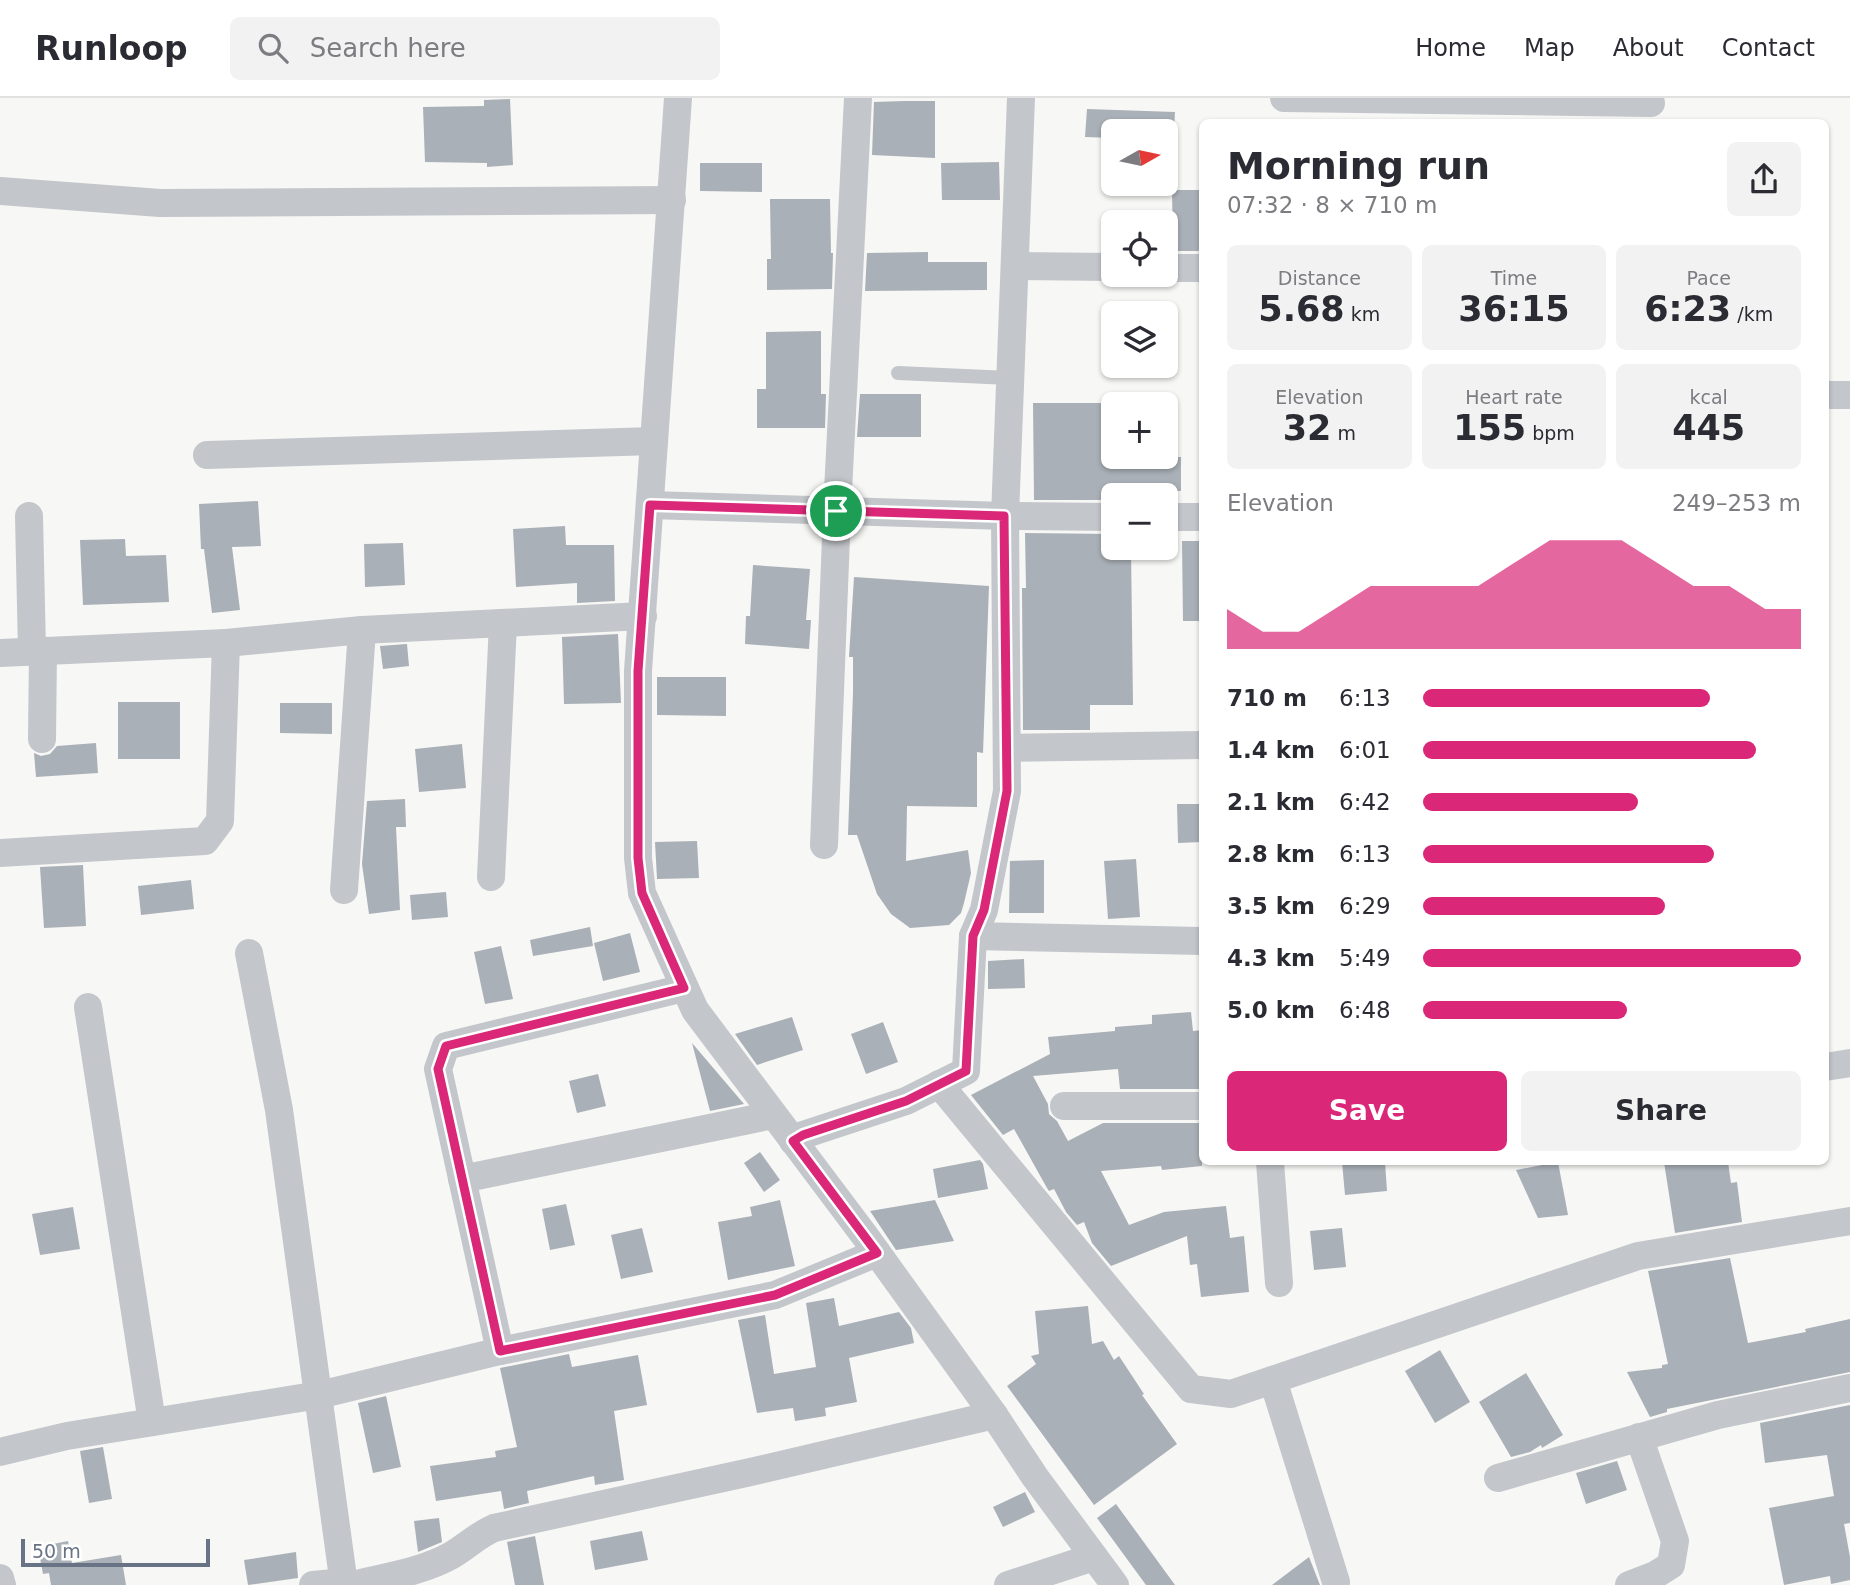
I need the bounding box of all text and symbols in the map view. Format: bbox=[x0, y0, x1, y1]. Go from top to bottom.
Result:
search box bbox=[230, 17, 720, 80]
text: Runloop bbox=[35, 29, 188, 68]
icon: search bbox=[254, 29, 292, 67]
text: Search here bbox=[310, 33, 466, 63]
text: Home bbox=[1415, 34, 1486, 62]
text: Map bbox=[1524, 34, 1575, 62]
text: About bbox=[1613, 34, 1684, 62]
text: Contact bbox=[1722, 34, 1815, 62]
north arrow bbox=[1101, 119, 1178, 196]
map controls bbox=[1101, 119, 1178, 560]
button: share bbox=[1727, 142, 1801, 216]
text: Morning run bbox=[1227, 144, 1490, 188]
text: 07:32 · 8 × 710 m bbox=[1227, 192, 1437, 218]
button: locate bbox=[1101, 210, 1178, 287]
text: Distance bbox=[1278, 267, 1361, 289]
text: Time bbox=[1491, 267, 1537, 289]
text: Pace bbox=[1686, 267, 1731, 289]
text: 5.68 bbox=[1258, 289, 1345, 329]
text: 36:15 bbox=[1458, 289, 1570, 329]
text: 6:23 bbox=[1644, 289, 1731, 329]
button: layers bbox=[1101, 301, 1178, 378]
text: km bbox=[1345, 303, 1380, 325]
text: /km bbox=[1731, 303, 1773, 325]
text: Elevation bbox=[1275, 386, 1363, 408]
text: Heart rate bbox=[1465, 386, 1563, 408]
text: kcal bbox=[1689, 386, 1728, 408]
button: + bbox=[1101, 392, 1178, 469]
text: 32 bbox=[1283, 408, 1331, 448]
text: 155 bbox=[1453, 408, 1526, 448]
text: 445 bbox=[1672, 408, 1745, 448]
text: m bbox=[1331, 422, 1356, 444]
text: bpm bbox=[1526, 422, 1575, 444]
pin bbox=[806, 481, 866, 541]
button: − bbox=[1101, 483, 1178, 560]
text: Elevation bbox=[1227, 490, 1334, 516]
text: 249–253 m bbox=[1672, 490, 1801, 516]
icon: arrive bbox=[817, 492, 855, 530]
text: 710 m bbox=[1227, 685, 1307, 711]
text: 6:13 bbox=[1339, 685, 1391, 711]
text: 1.4 km bbox=[1227, 737, 1315, 763]
text: 6:01 bbox=[1339, 737, 1391, 763]
text: 2.1 km bbox=[1227, 789, 1315, 815]
text: 6:42 bbox=[1339, 789, 1391, 815]
text: 2.8 km bbox=[1227, 841, 1315, 867]
text: 6:13 bbox=[1339, 841, 1391, 867]
text: 3.5 km bbox=[1227, 893, 1315, 919]
text: 6:29 bbox=[1339, 893, 1391, 919]
text: 4.3 km bbox=[1227, 945, 1315, 971]
text: 5:49 bbox=[1339, 945, 1391, 971]
text: 5.0 km bbox=[1227, 997, 1315, 1023]
text: 6:48 bbox=[1339, 997, 1391, 1023]
button: Save bbox=[1227, 1071, 1507, 1151]
button: Share bbox=[1521, 1071, 1801, 1151]
scale bar bbox=[21, 1536, 210, 1568]
text: 50 m bbox=[32, 1540, 81, 1562]

